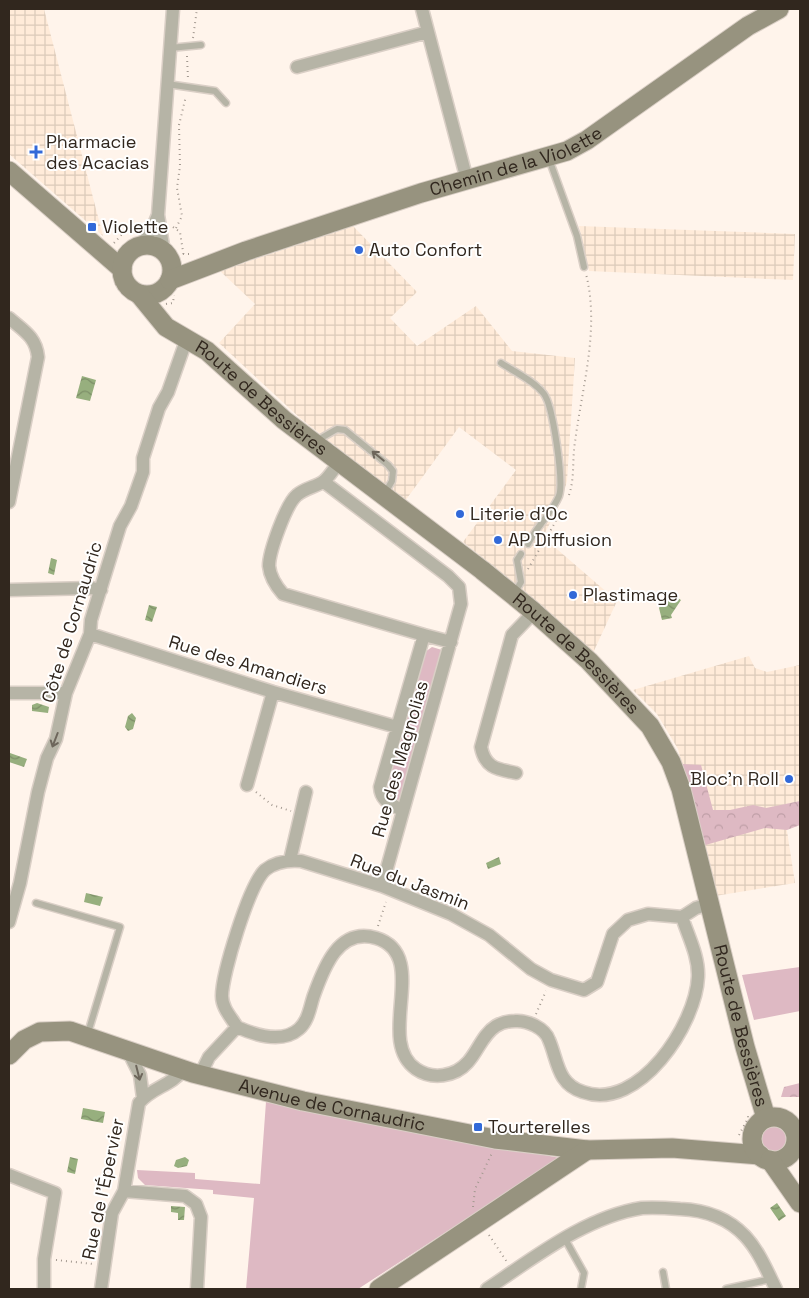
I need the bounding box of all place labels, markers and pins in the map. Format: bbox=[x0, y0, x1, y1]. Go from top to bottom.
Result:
place label: Pharmacie des Acacias bbox=[46, 130, 149, 174]
marker: Pharmacie des Acacias bbox=[30, 146, 42, 158]
place label: Violette bbox=[102, 215, 168, 238]
marker: Violette bbox=[86, 221, 98, 233]
place label: Auto Confort bbox=[369, 238, 482, 261]
marker: Auto Confort bbox=[353, 244, 365, 256]
place label: Literie d'Oc bbox=[470, 502, 568, 525]
marker: Literie d'Oc bbox=[454, 508, 466, 520]
place label: AP Diffusion bbox=[508, 528, 612, 551]
marker: AP Diffusion bbox=[492, 534, 504, 546]
place label: Plastimage bbox=[583, 583, 678, 606]
marker: Plastimage bbox=[567, 589, 579, 601]
place label: Bloc'n Roll bbox=[690, 767, 779, 790]
marker: Bloc'n Roll bbox=[783, 773, 795, 785]
place label: Tourterelles bbox=[488, 1115, 590, 1138]
marker: Tourterelles bbox=[472, 1121, 484, 1133]

